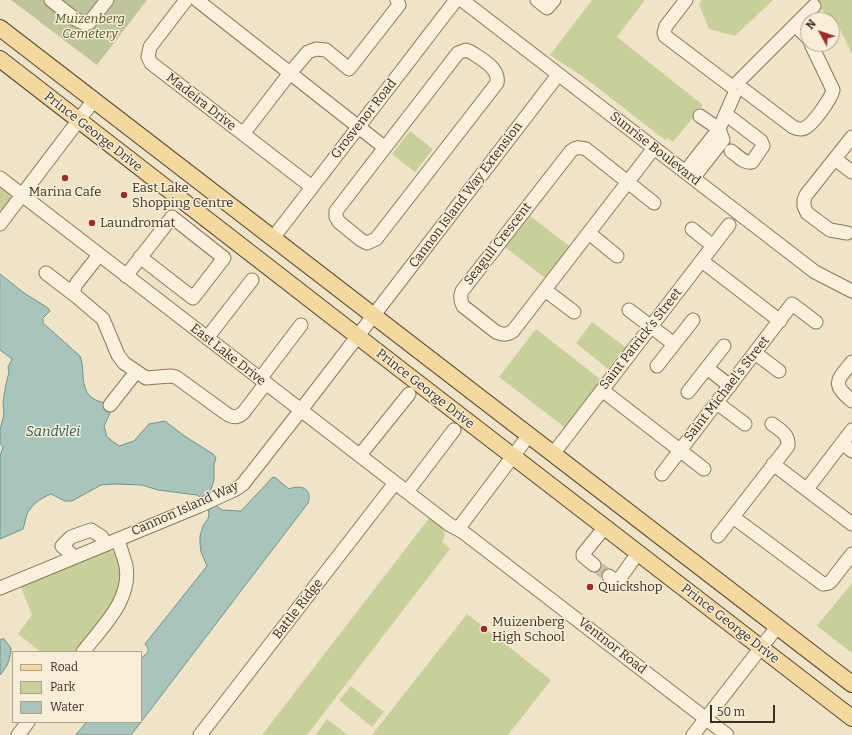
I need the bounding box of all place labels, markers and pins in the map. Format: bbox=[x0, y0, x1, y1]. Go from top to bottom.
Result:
marker: Marina Cafe bbox=[60, 173, 70, 183]
place label: East Lake Shopping Centre bbox=[132, 180, 233, 211]
place label: Marina Cafe bbox=[29, 184, 101, 200]
marker: East Lake Shopping Centre bbox=[119, 190, 129, 200]
place label: Laundromat bbox=[100, 215, 175, 231]
marker: Laundromat bbox=[87, 218, 97, 228]
place label: Quickshop bbox=[598, 579, 663, 595]
marker: Quickshop bbox=[585, 582, 595, 592]
place label: Muizenberg High School bbox=[492, 614, 565, 645]
marker: Muizenberg High School bbox=[479, 624, 489, 634]

